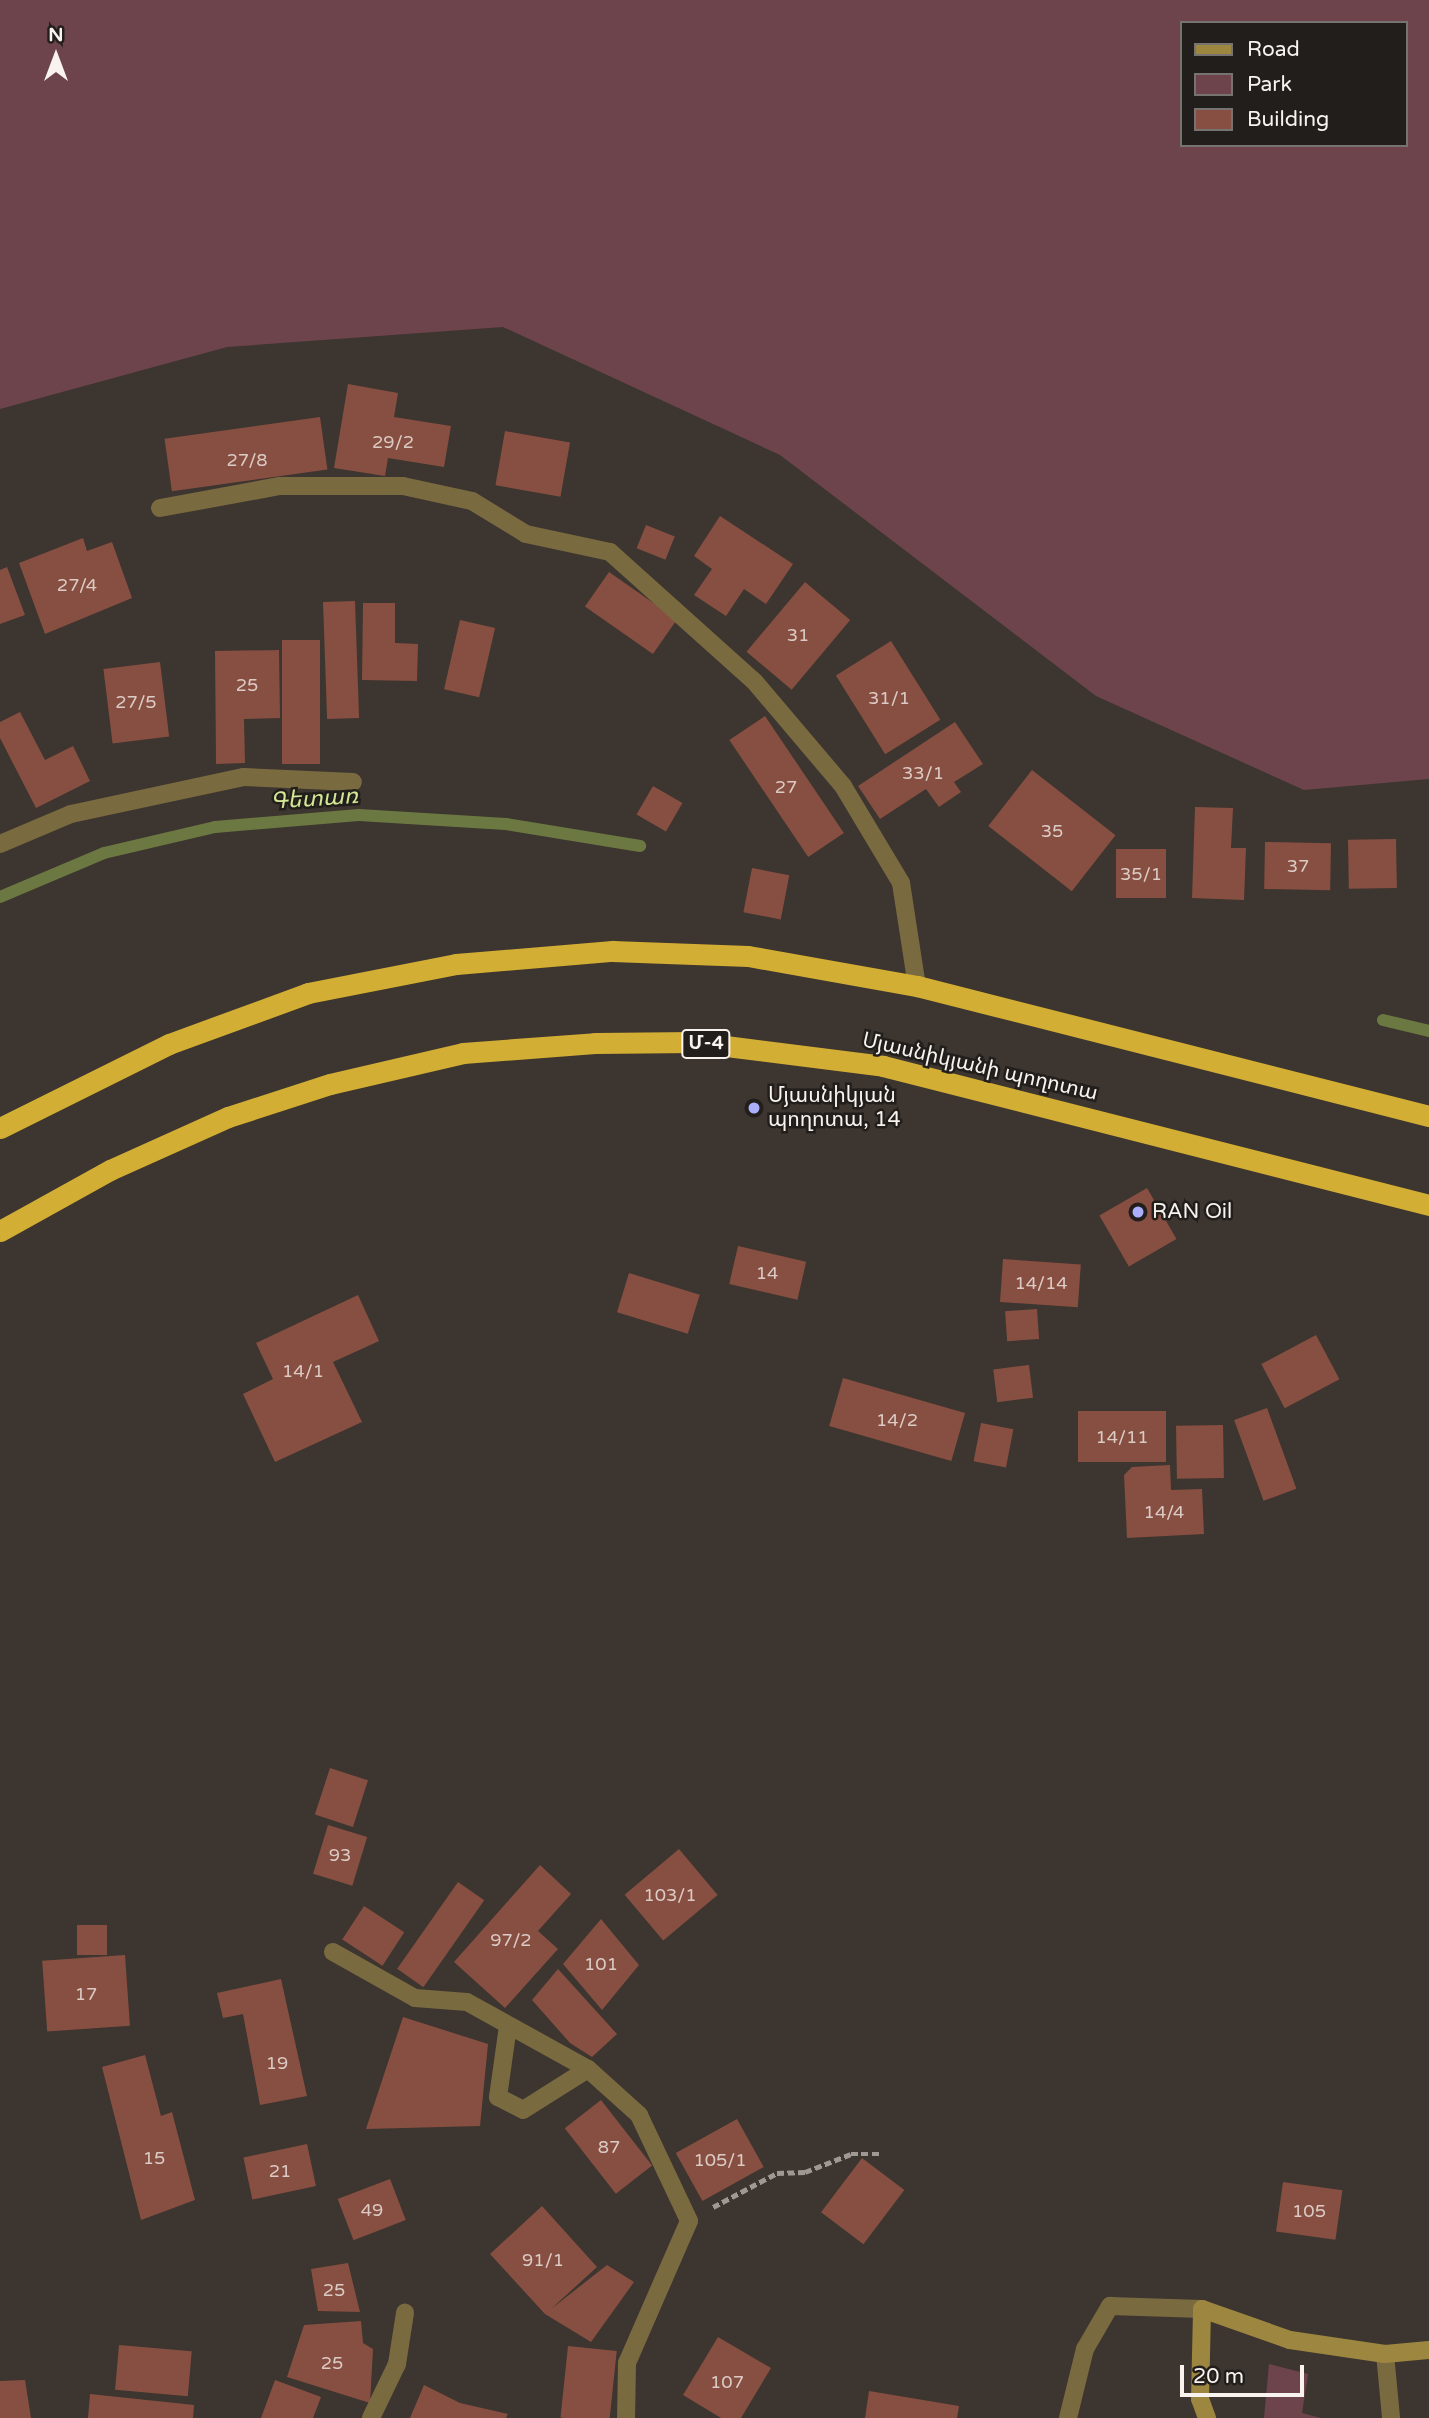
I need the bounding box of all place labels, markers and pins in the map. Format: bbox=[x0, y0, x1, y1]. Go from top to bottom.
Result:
place label: Մյասնիկյան պողոտա, 14 bbox=[768, 1083, 901, 1133]
marker: Մյասնիկյան պողոտա, 14 bbox=[746, 1100, 762, 1116]
place label: RAN Oil bbox=[1152, 1199, 1232, 1225]
marker: RAN Oil bbox=[1130, 1204, 1146, 1220]

